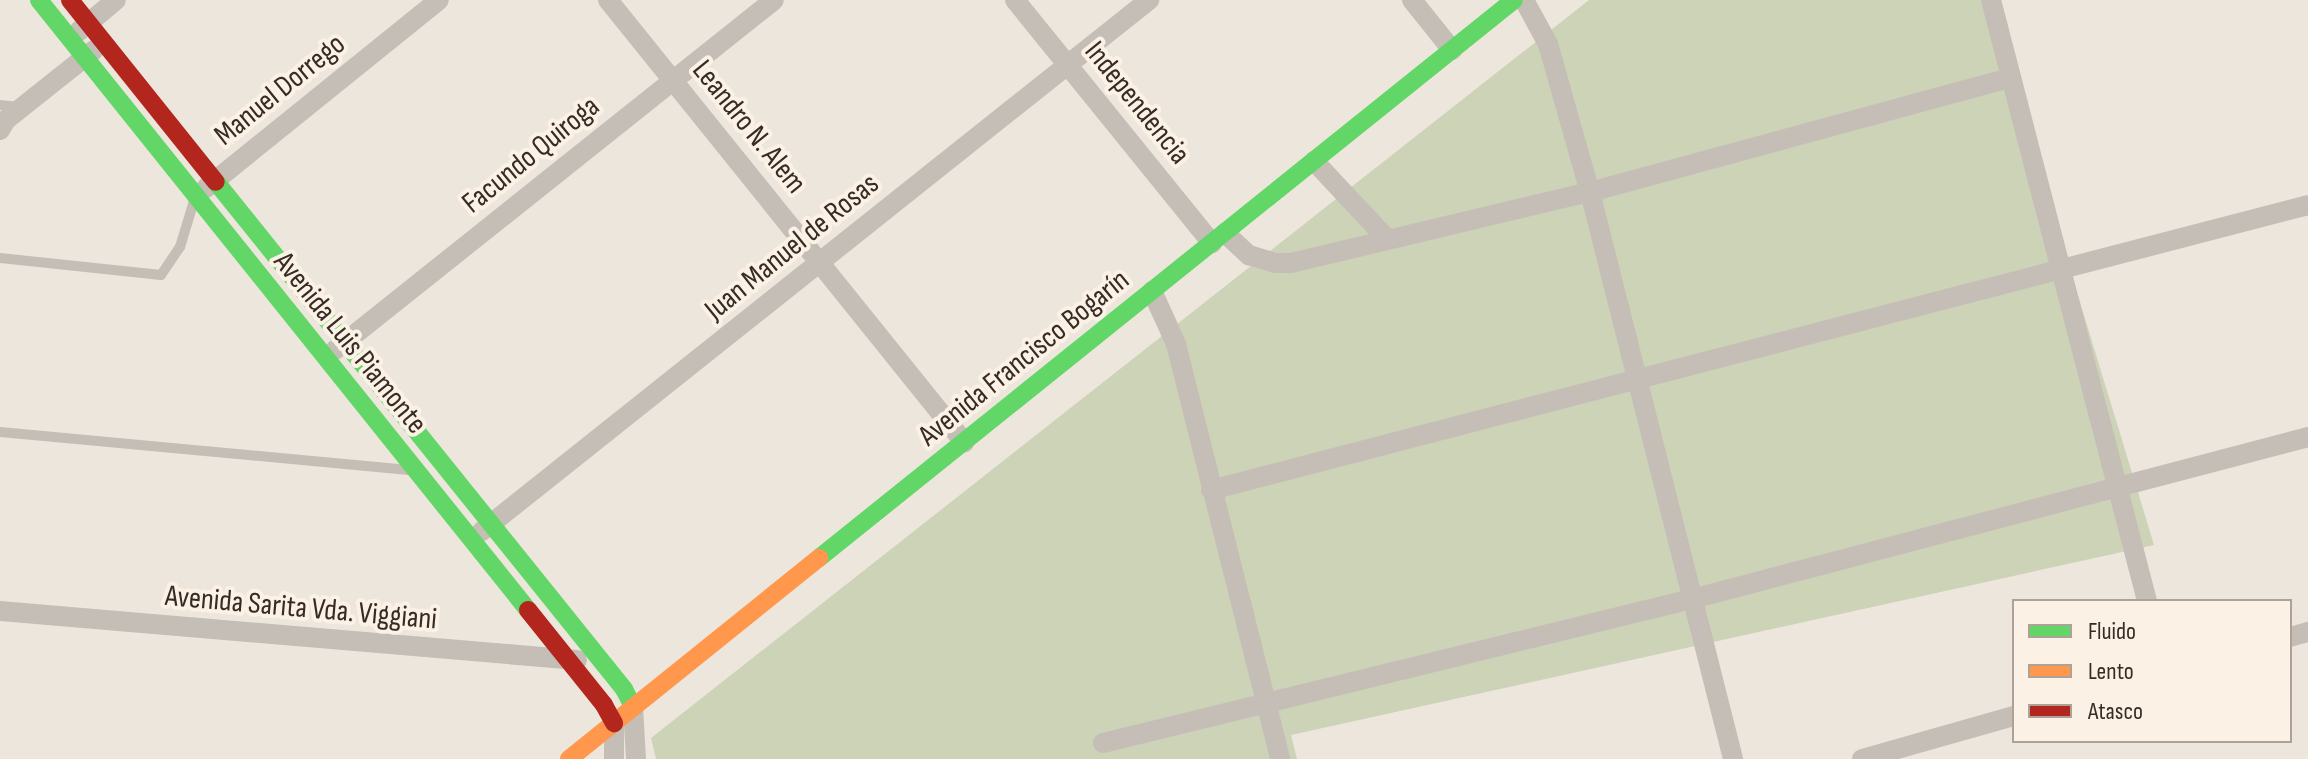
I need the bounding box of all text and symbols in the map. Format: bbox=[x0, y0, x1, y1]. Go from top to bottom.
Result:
street label: Manuel Dorrego bbox=[207, 26, 353, 154]
street label: Independencia bbox=[1077, 34, 1197, 172]
street label: Leandro N. Alem bbox=[684, 53, 814, 201]
street label: Facundo Quiroga bbox=[455, 89, 607, 221]
street label: Juan Manuel de Rosas bbox=[698, 166, 886, 328]
street label: Avenida Luis Piamonte bbox=[266, 245, 434, 441]
street label: Avenida Francisco Bogarín bbox=[912, 262, 1136, 454]
street label: Avenida Sarita Vda. Viggiani bbox=[164, 578, 438, 638]
legend bbox=[2012, 599, 2292, 743]
text: Fluido bbox=[2088, 617, 2136, 646]
text: Lento bbox=[2088, 657, 2134, 686]
text: Atasco bbox=[2088, 697, 2143, 726]

